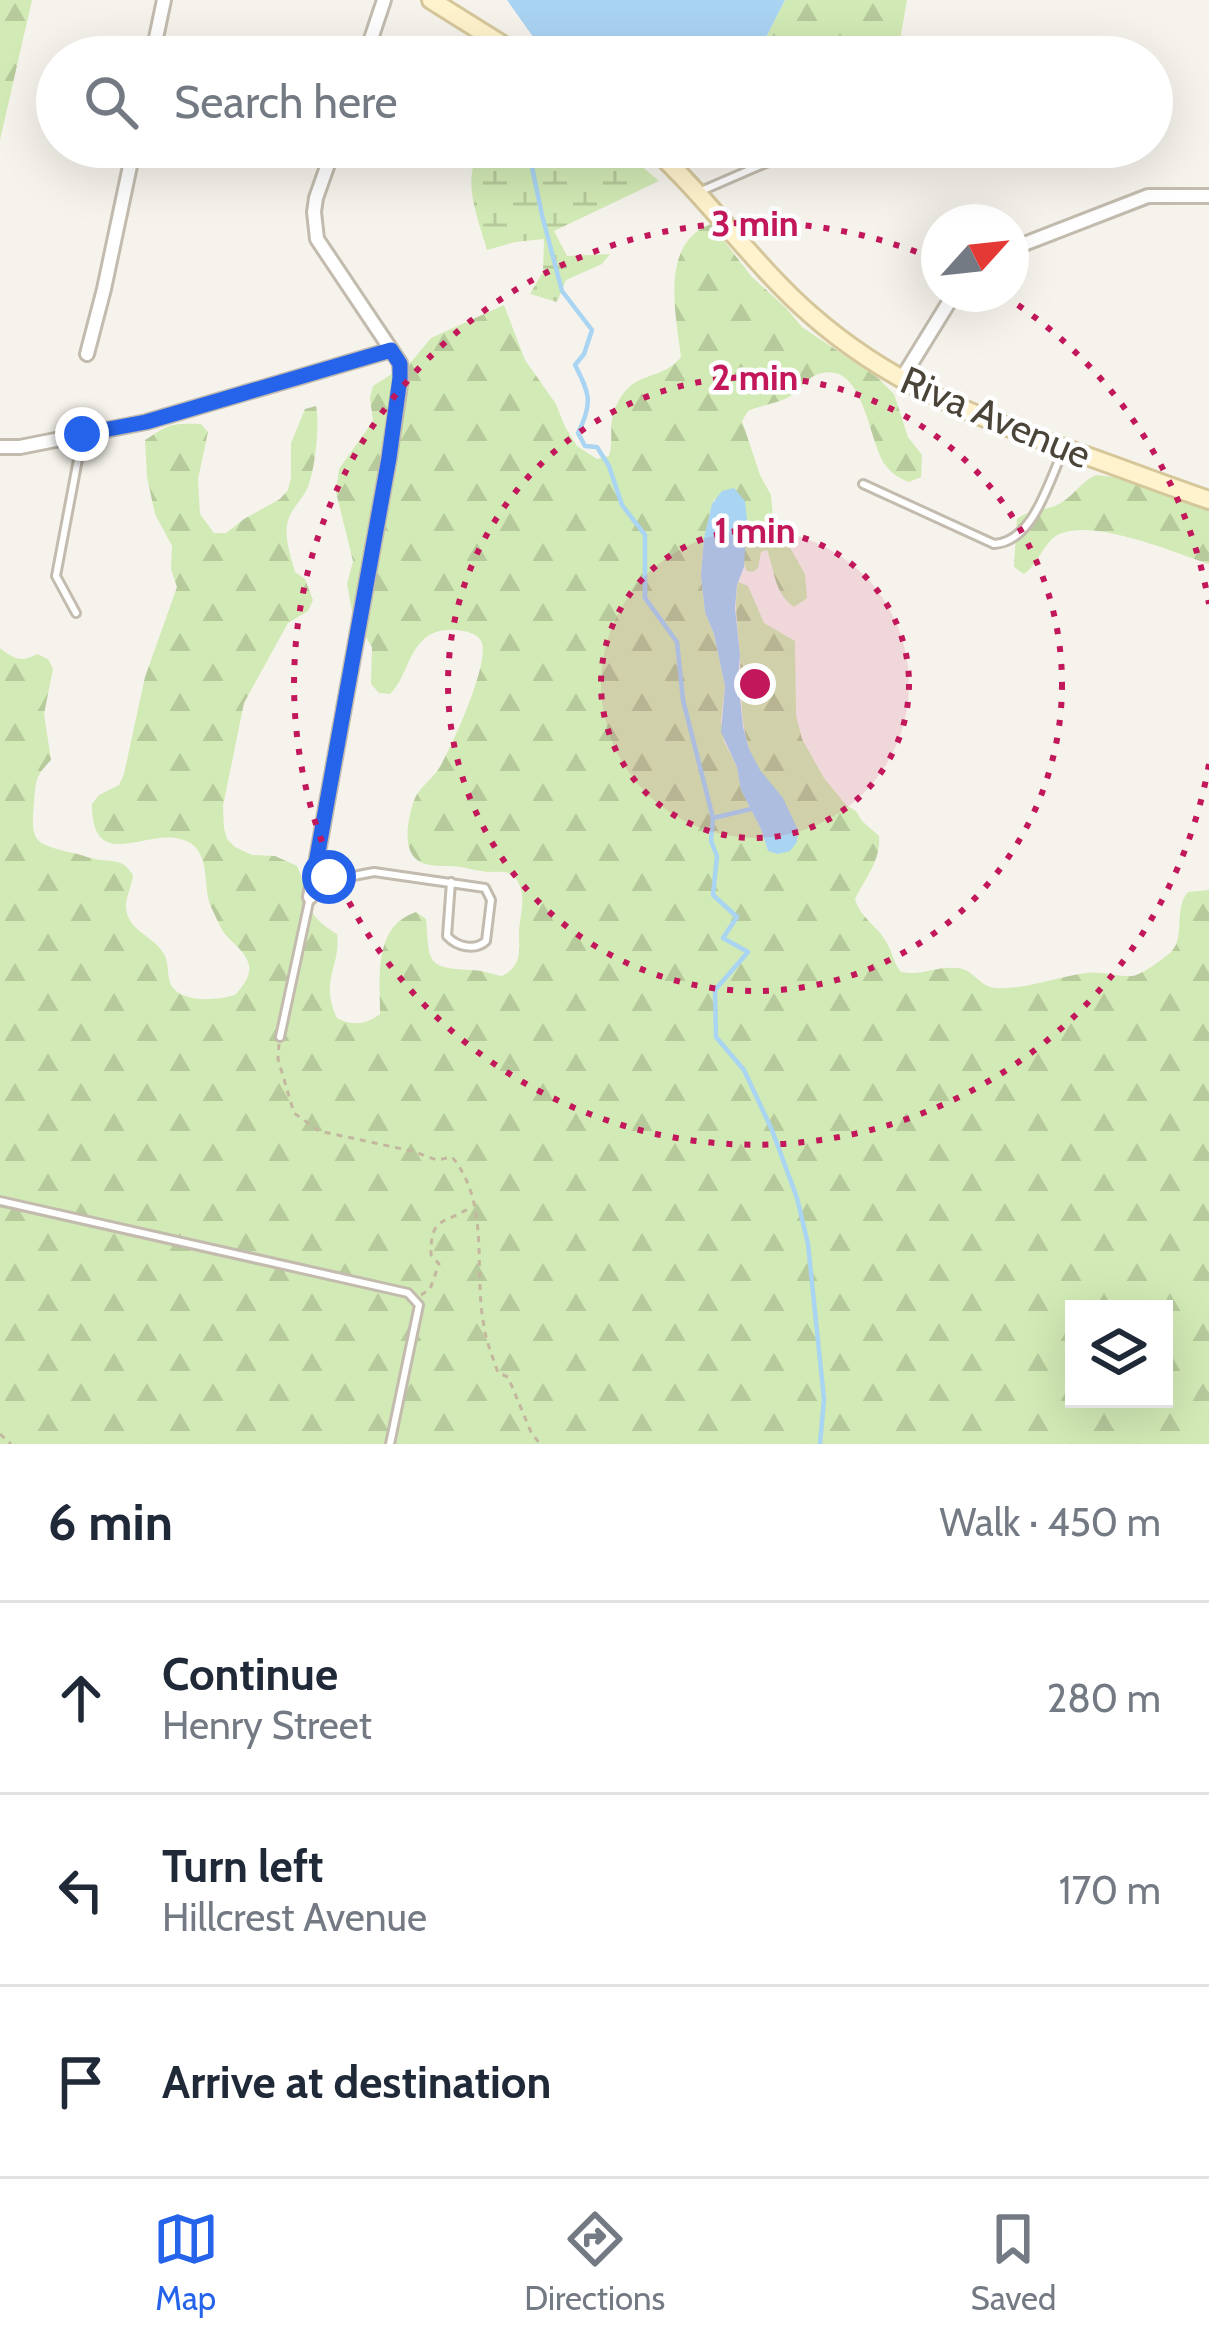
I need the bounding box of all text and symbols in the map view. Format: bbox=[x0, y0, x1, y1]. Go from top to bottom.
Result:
search box bbox=[36, 36, 1173, 168]
icon: search bbox=[78, 69, 144, 135]
text: Search here bbox=[174, 75, 398, 129]
text: 3 min bbox=[711, 201, 799, 245]
north arrow bbox=[921, 204, 1029, 312]
text: 2 min bbox=[712, 355, 798, 399]
street label: Riva Avenue bbox=[894, 356, 1098, 478]
route end bbox=[55, 407, 109, 461]
text: 1 min bbox=[714, 508, 796, 552]
centre of rings bbox=[734, 663, 776, 705]
route start bbox=[302, 850, 356, 904]
map controls bbox=[1065, 1300, 1173, 1408]
button: layers bbox=[1065, 1300, 1173, 1408]
text: 6 min bbox=[48, 1491, 173, 1553]
text: Walk · 450 m bbox=[940, 1498, 1161, 1546]
text: Continue bbox=[162, 1647, 338, 1701]
icon: ahead bbox=[48, 1665, 114, 1731]
text: 280 m bbox=[1047, 1674, 1161, 1722]
text: Henry Street bbox=[162, 1701, 372, 1749]
text: Turn left bbox=[162, 1839, 324, 1893]
icon: left bbox=[48, 1857, 114, 1923]
text: 170 m bbox=[1059, 1866, 1161, 1914]
text: Hillcrest Avenue bbox=[162, 1893, 427, 1941]
icon: arrive bbox=[48, 2049, 114, 2115]
text: Arrive at destination bbox=[162, 2055, 551, 2109]
tab: Map bbox=[153, 2206, 219, 2318]
tab: Directions bbox=[524, 2206, 665, 2318]
tab: Saved bbox=[971, 2206, 1056, 2318]

